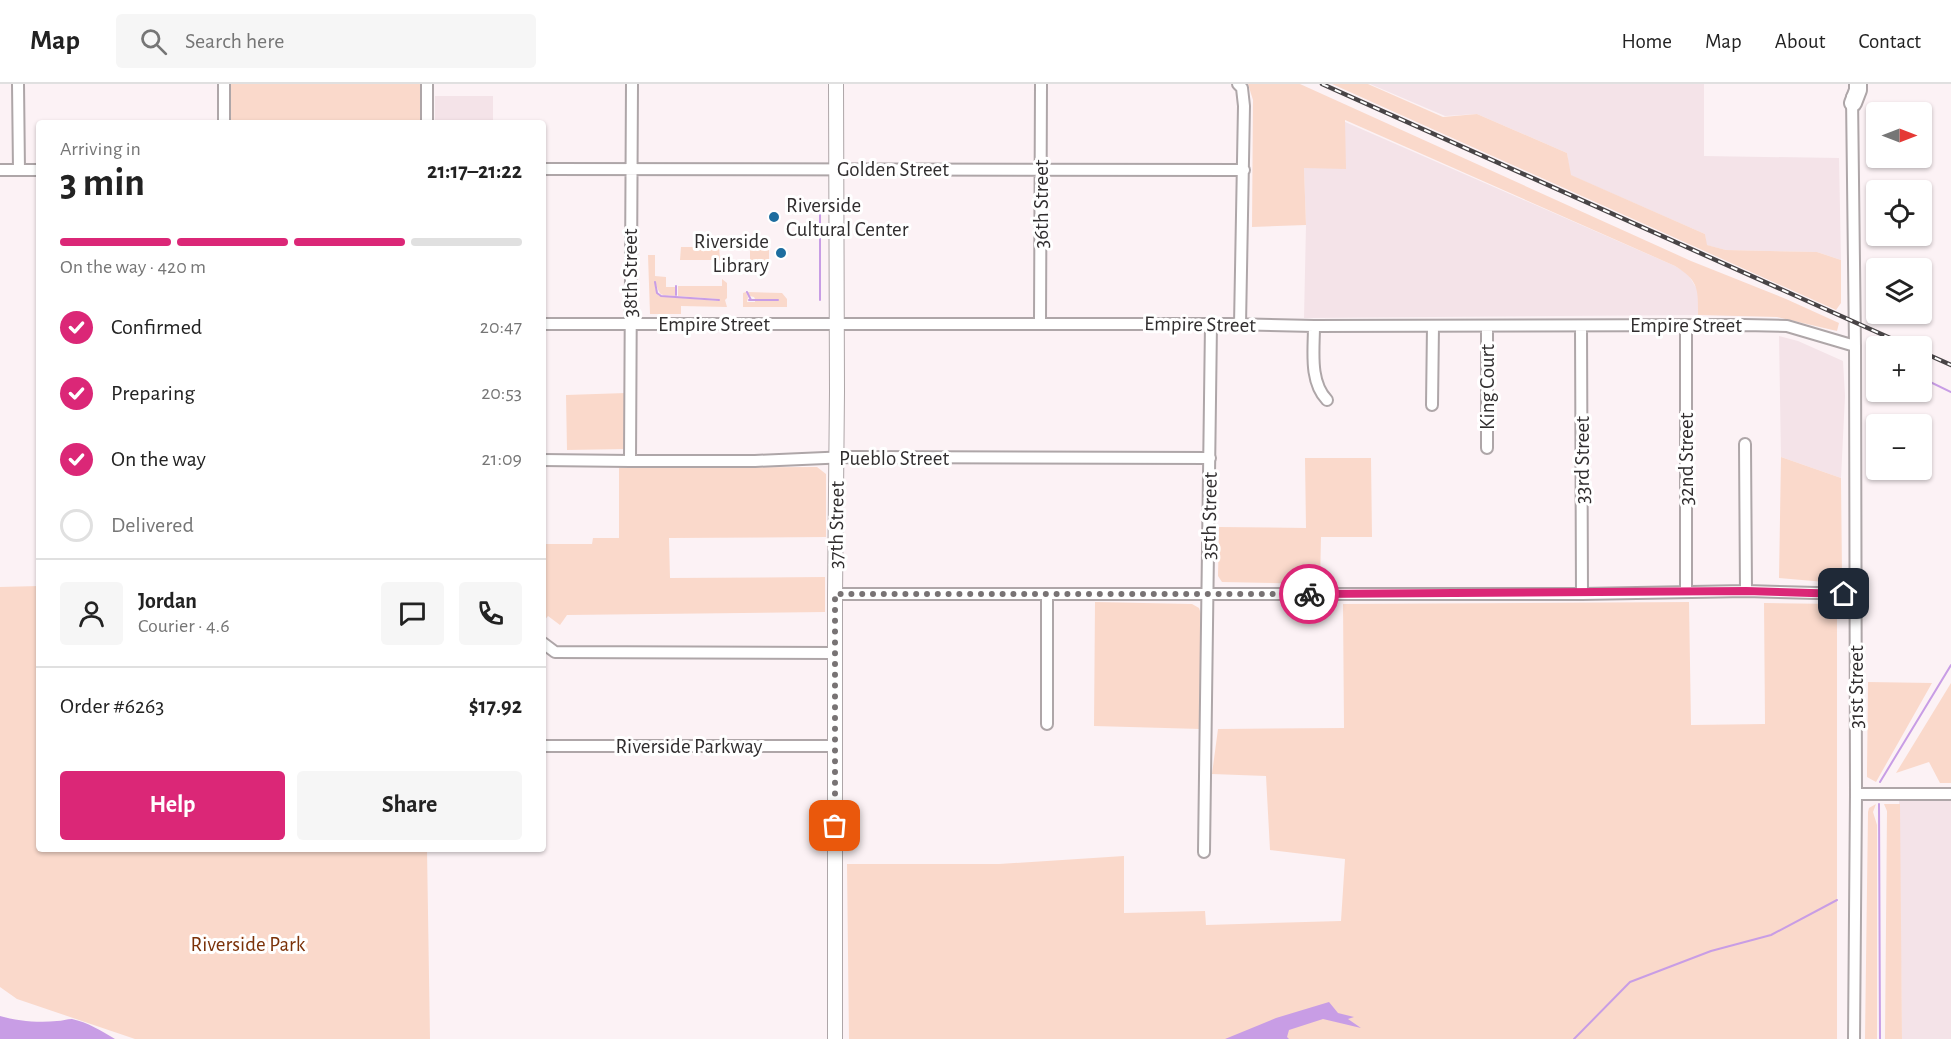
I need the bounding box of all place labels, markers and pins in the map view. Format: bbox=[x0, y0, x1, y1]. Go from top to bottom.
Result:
place label: Riverside Cultural Center bbox=[786, 195, 909, 240]
marker: Riverside Cultural Center bbox=[767, 210, 781, 224]
place label: Riverside Library bbox=[694, 231, 769, 276]
marker: Riverside Library bbox=[774, 246, 788, 260]
pin bbox=[1818, 568, 1869, 619]
pin bbox=[809, 800, 860, 851]

